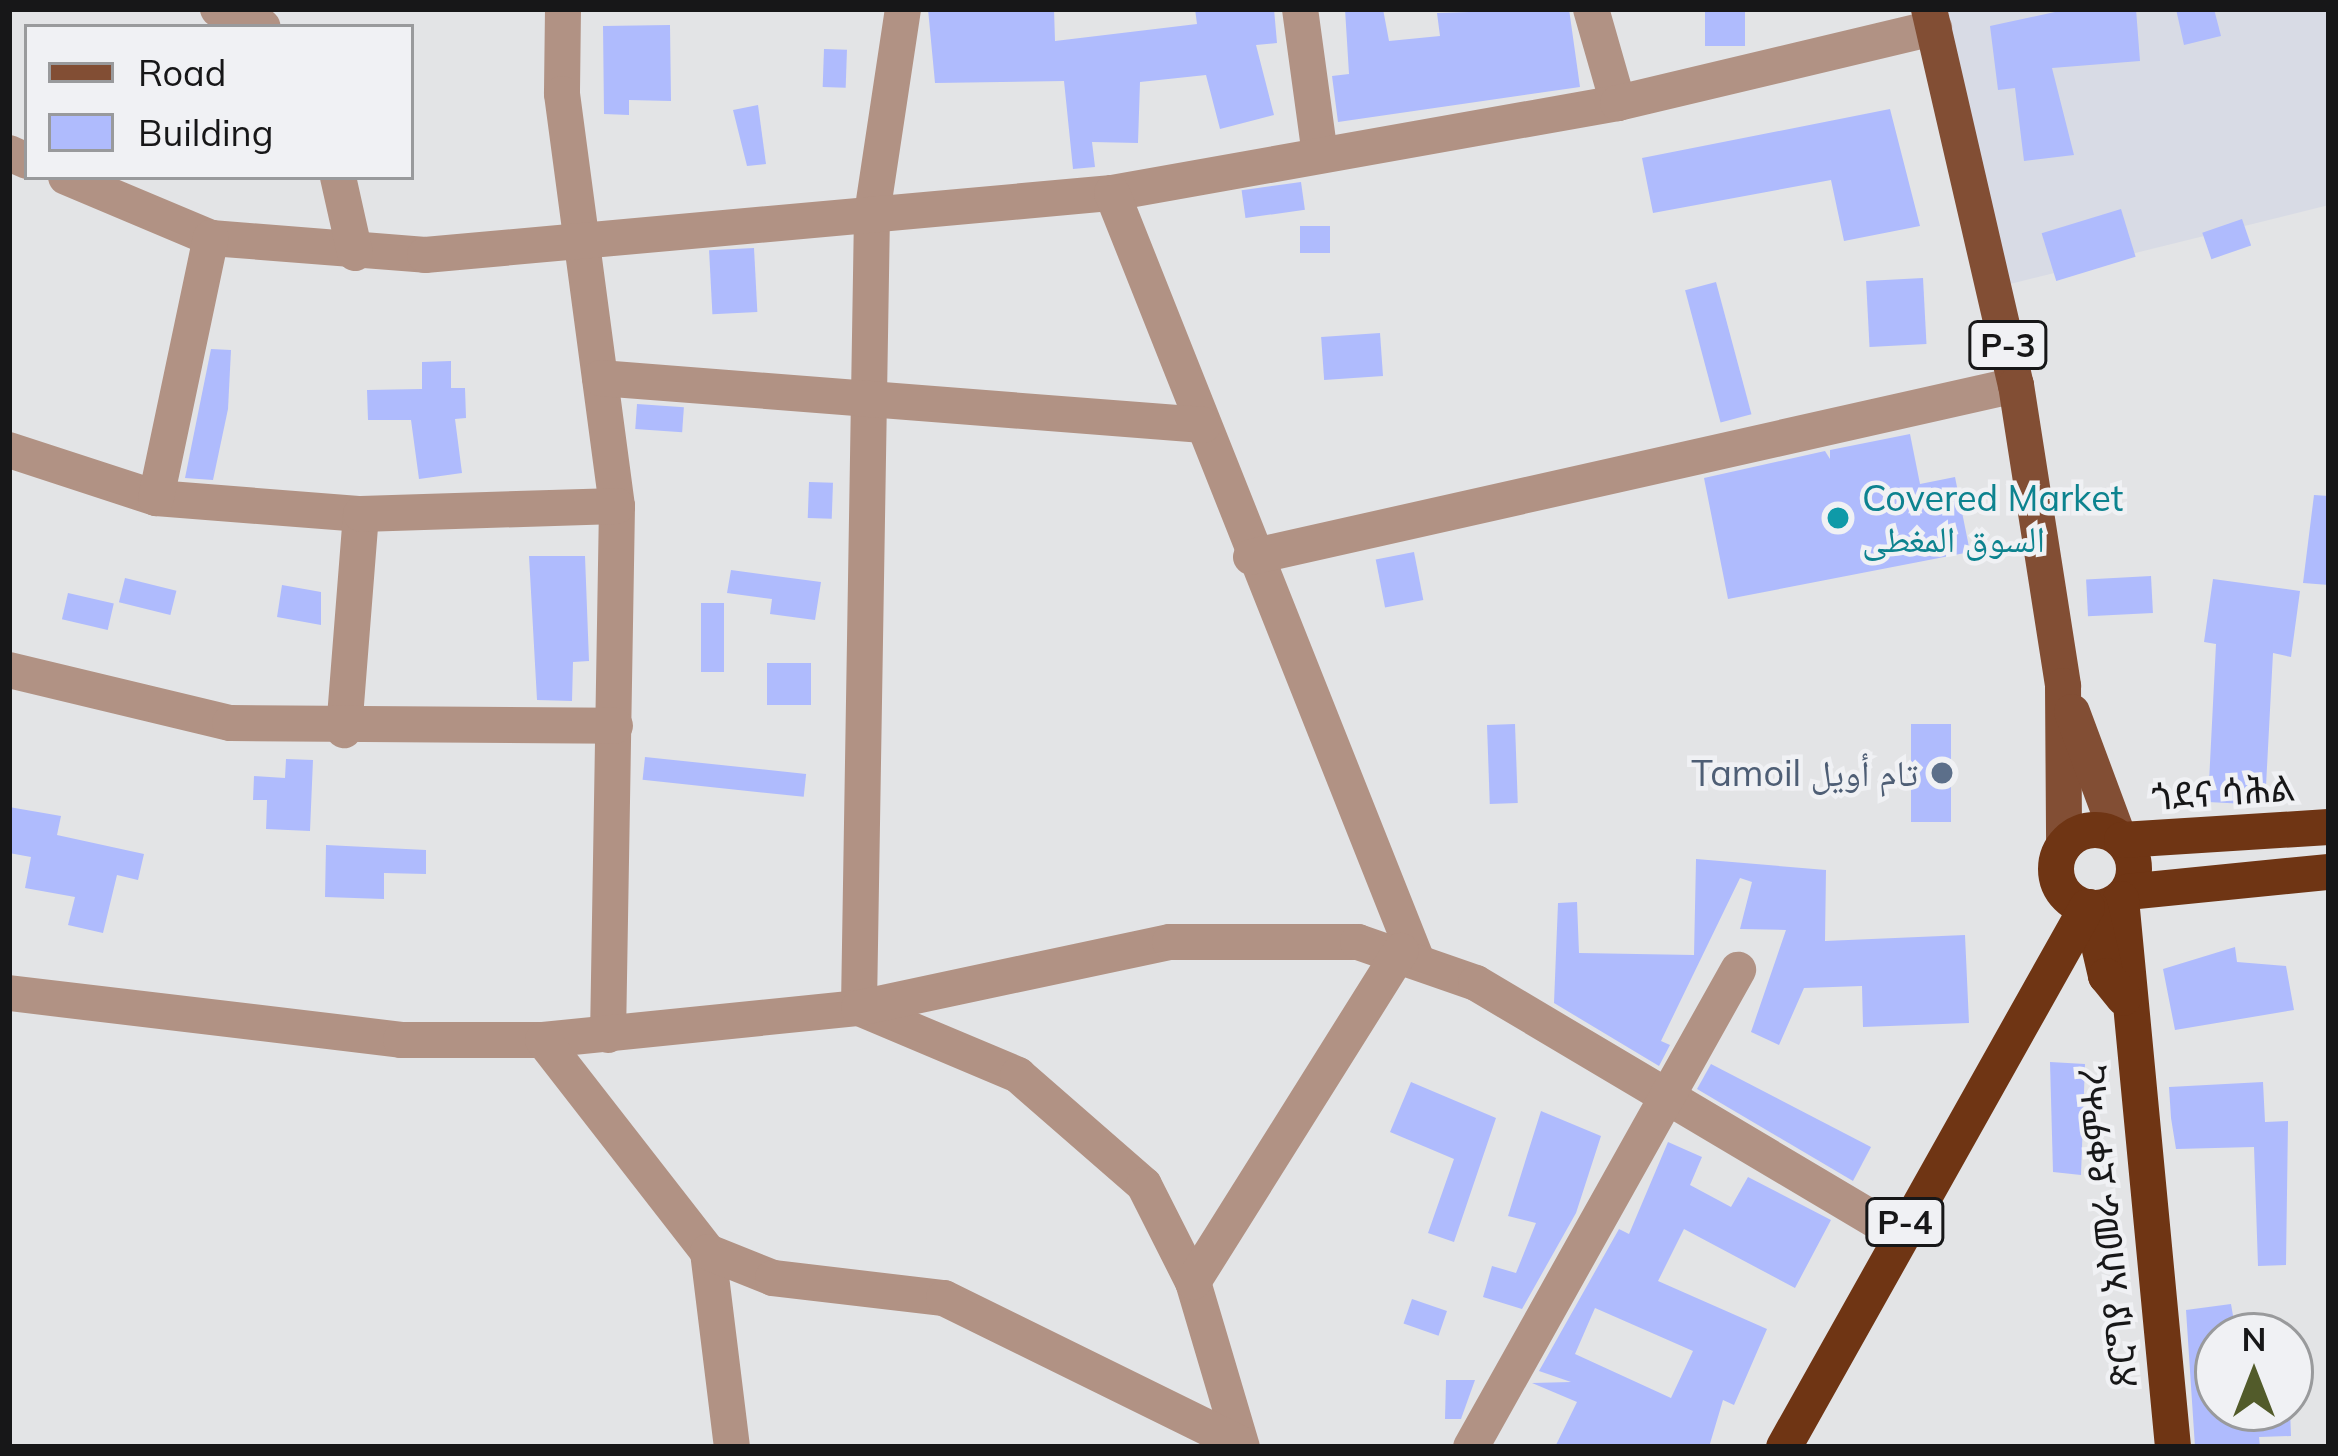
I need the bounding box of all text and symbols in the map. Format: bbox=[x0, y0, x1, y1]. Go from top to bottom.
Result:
legend bbox=[24, 24, 414, 180]
text: Road bbox=[138, 50, 226, 95]
text: Building bbox=[138, 110, 273, 155]
road number: P-3 bbox=[1966, 318, 2050, 372]
place label: Covered Market السوق المغطى bbox=[1862, 475, 2123, 560]
marker: Covered Market السوق المغطى bbox=[1825, 505, 1851, 531]
place label: Tamoil تام أويل bbox=[1691, 751, 1918, 795]
marker: Tamoil تام أويل bbox=[1929, 760, 1955, 786]
street label: ጎደና ሳሕል bbox=[2150, 765, 2296, 819]
street label: ጽርግያ አስመራ ደቀምሓረ bbox=[2069, 1064, 2145, 1390]
road number: P-4 bbox=[1863, 1195, 1947, 1249]
north arrow bbox=[2194, 1312, 2314, 1432]
text: N bbox=[2242, 1318, 2266, 1359]

